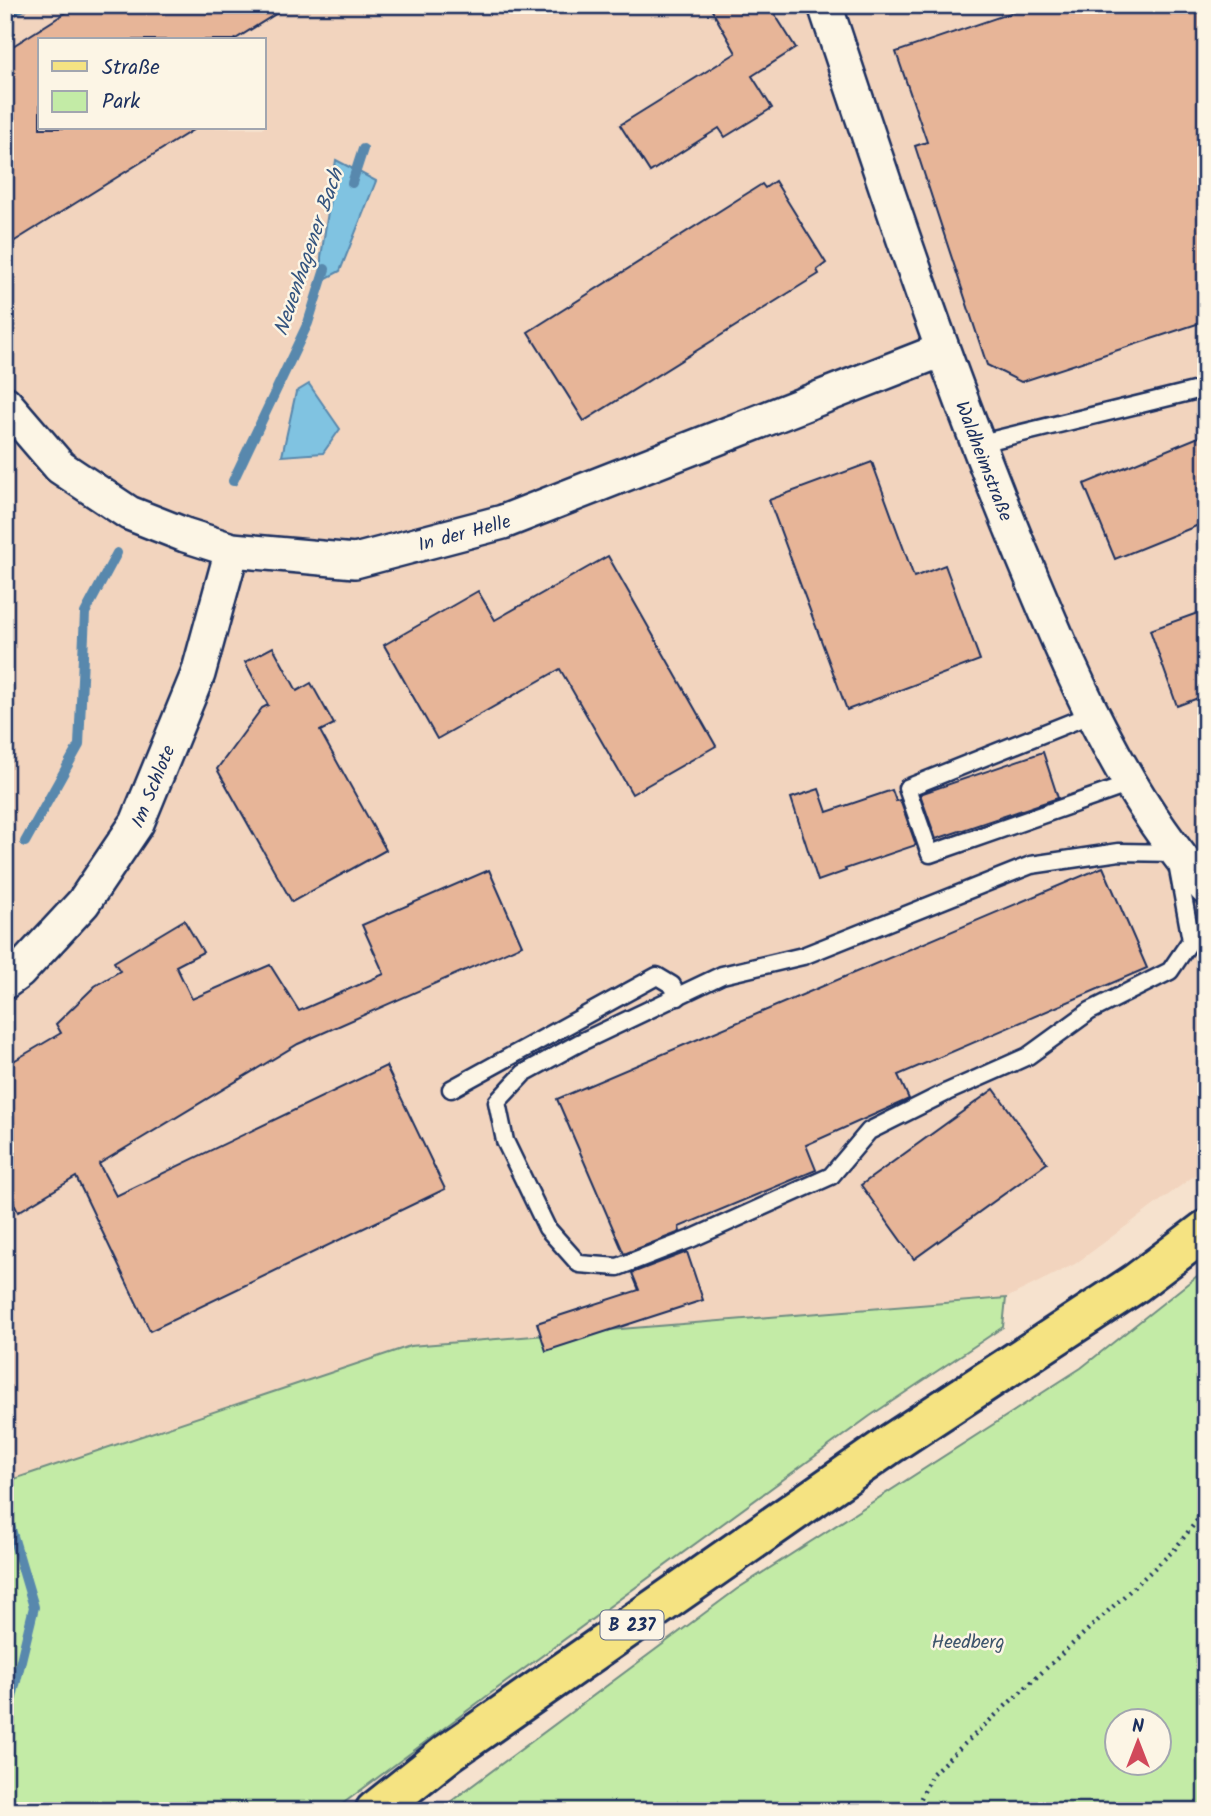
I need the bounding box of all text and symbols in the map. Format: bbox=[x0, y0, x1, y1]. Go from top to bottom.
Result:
legend bbox=[38, 38, 266, 130]
text: Straße bbox=[102, 52, 160, 85]
text: Park bbox=[102, 86, 140, 119]
water label: Neuenhagener Bach bbox=[265, 163, 354, 340]
street label: Waldheimstraße bbox=[946, 397, 1020, 527]
street label: In der Helle bbox=[415, 507, 516, 561]
street label: Im Schlote bbox=[124, 740, 185, 835]
road number: B 237 bbox=[600, 1610, 664, 1640]
park label: Heedberg bbox=[931, 1628, 1005, 1658]
north arrow bbox=[1102, 1708, 1172, 1778]
text: N bbox=[1132, 1712, 1144, 1742]

